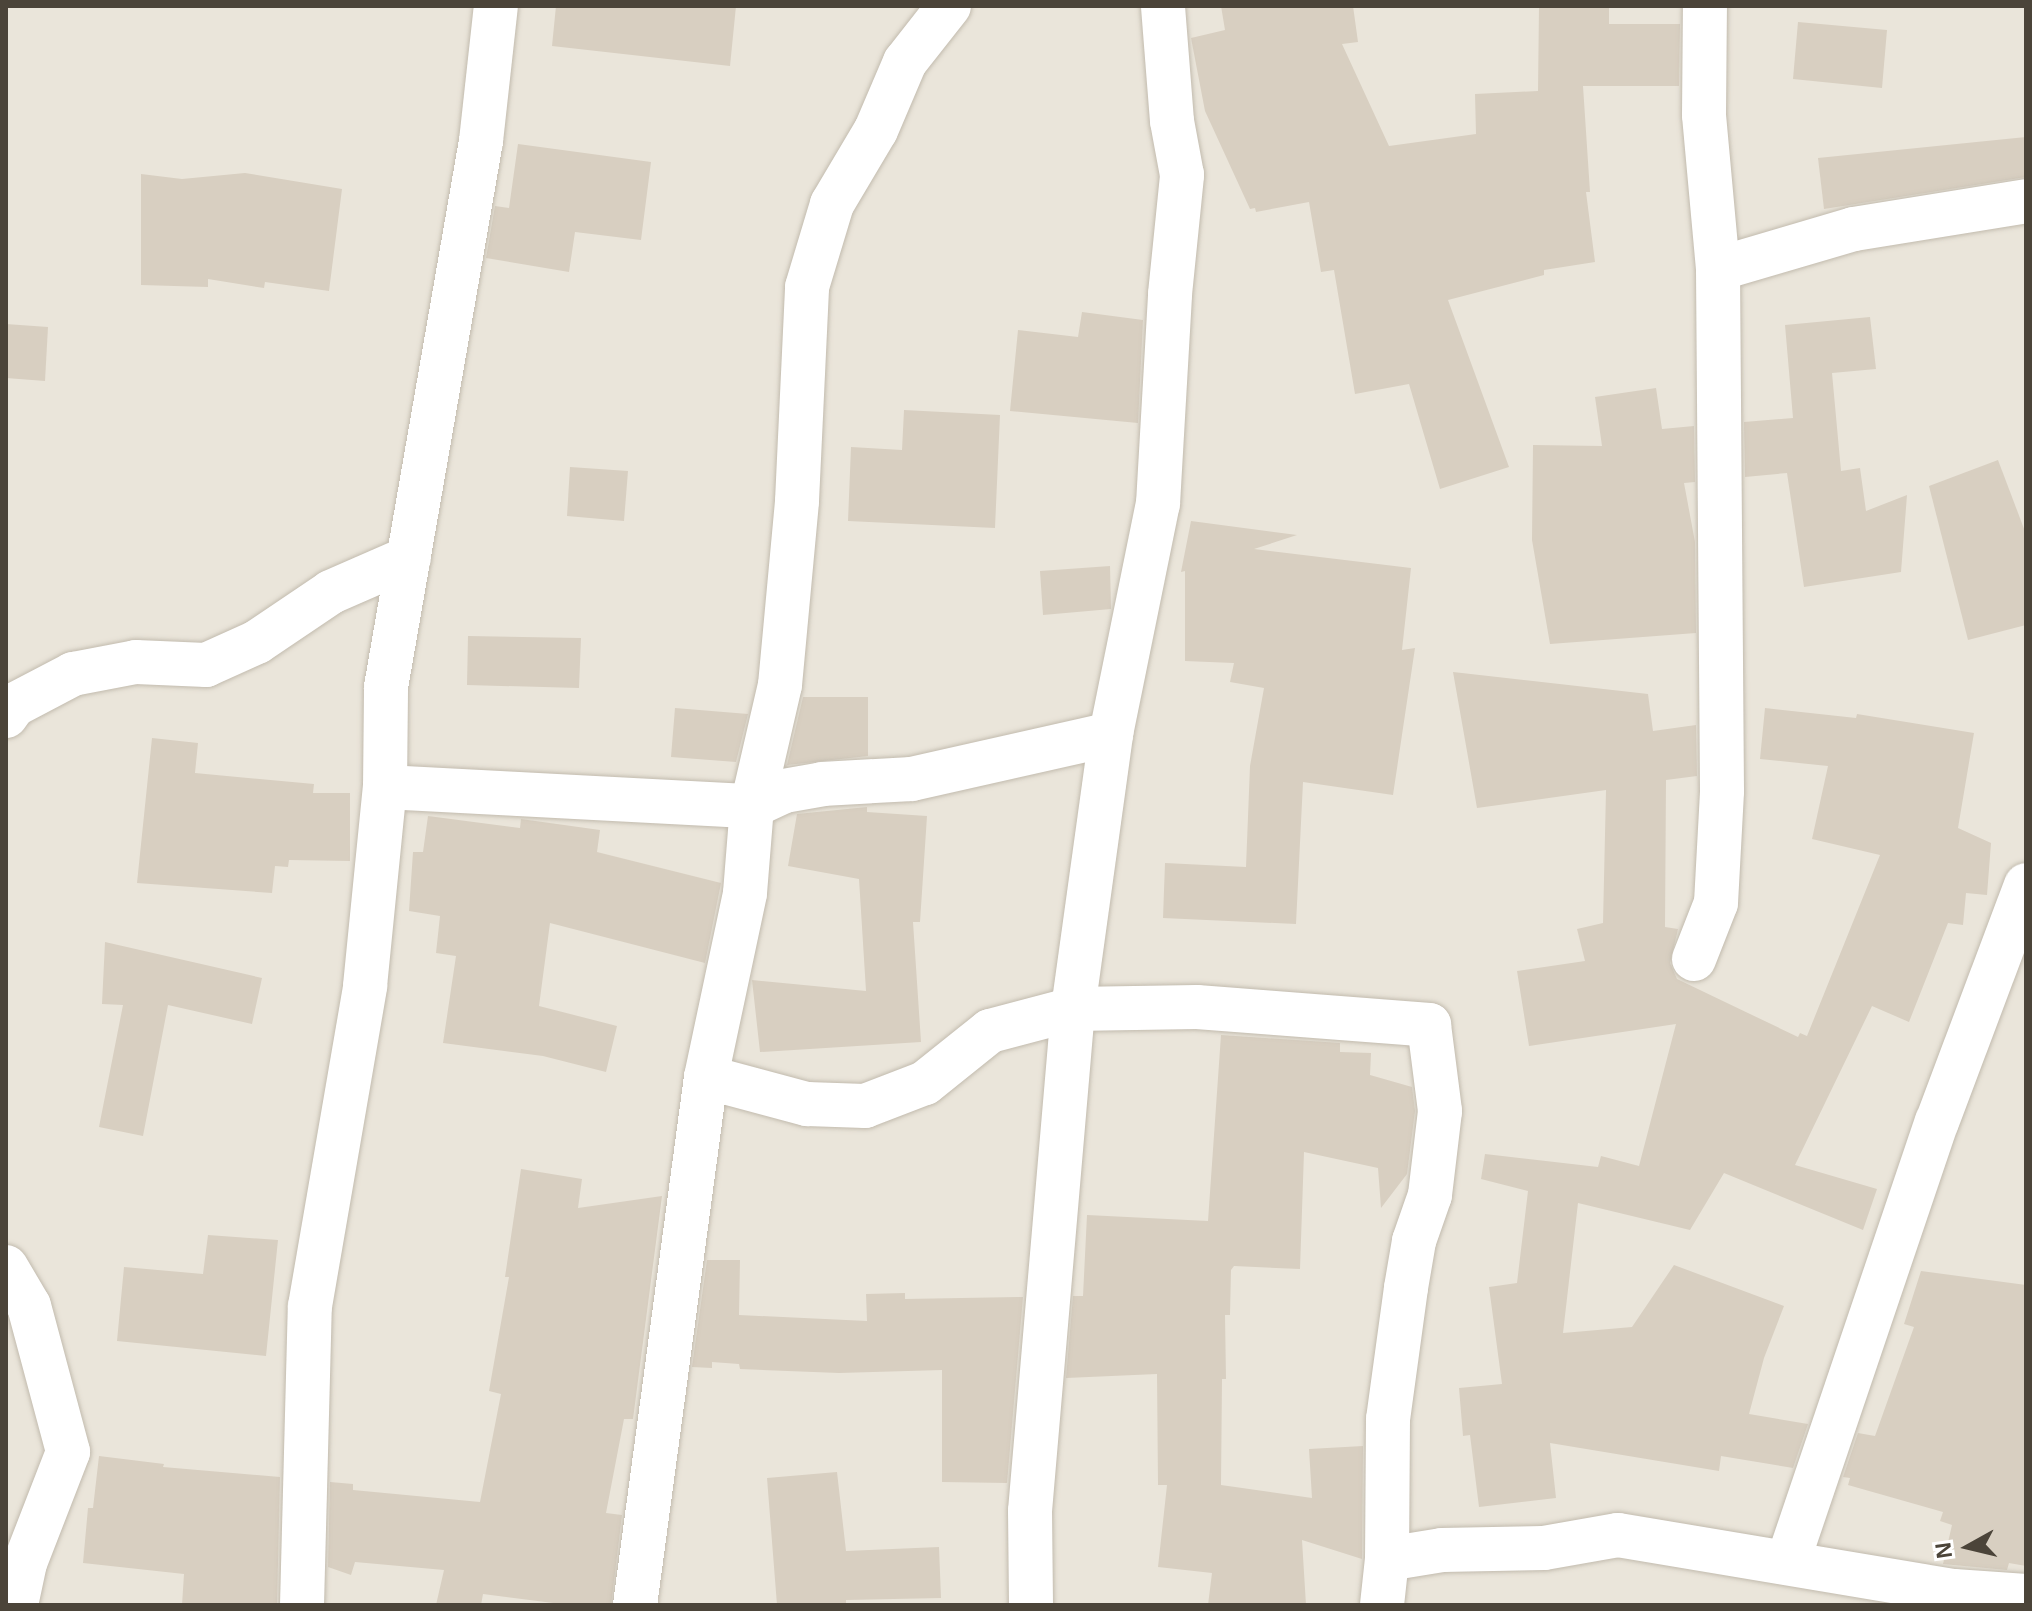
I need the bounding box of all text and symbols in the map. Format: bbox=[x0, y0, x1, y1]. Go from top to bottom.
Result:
north arrow bbox=[1928, 1507, 2008, 1587]
text: N bbox=[1930, 1541, 1957, 1560]

